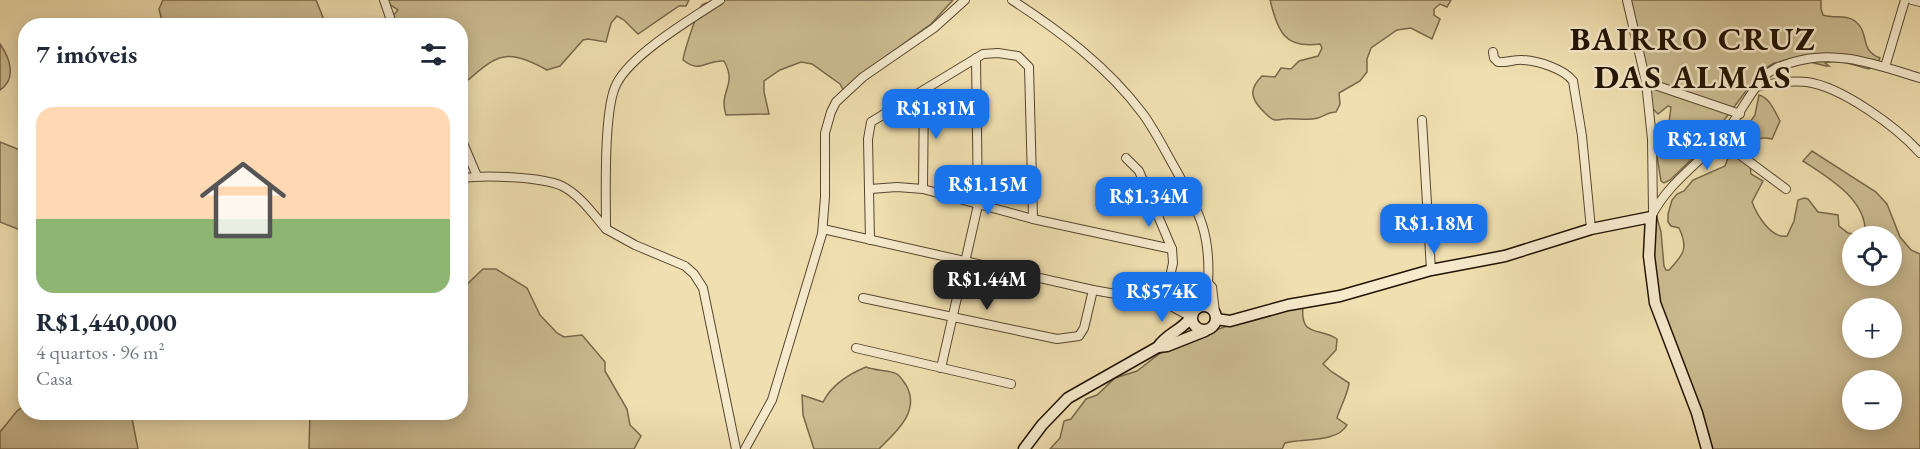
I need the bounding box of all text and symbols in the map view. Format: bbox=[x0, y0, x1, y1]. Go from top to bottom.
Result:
district label: BAIRRO CRUZ DAS ALMAS bbox=[1570, 17, 1816, 98]
text: 7 imóveis bbox=[36, 37, 137, 71]
icon: filters bbox=[417, 38, 450, 71]
pin: R$1.81M bbox=[881, 89, 991, 140]
text: R$1.81M bbox=[896, 95, 976, 121]
pin: R$2.18M bbox=[1652, 120, 1762, 171]
text: R$2.18M bbox=[1667, 126, 1747, 152]
icon: home bbox=[189, 146, 297, 254]
pin: R$1.15M bbox=[933, 165, 1043, 216]
text: R$1.15M bbox=[948, 171, 1028, 197]
pin: R$1.34M bbox=[1094, 177, 1204, 228]
text: R$1.34M bbox=[1109, 183, 1189, 209]
pin: R$1.18M bbox=[1379, 204, 1489, 255]
text: R$1.18M bbox=[1394, 210, 1474, 236]
map controls bbox=[1842, 226, 1902, 430]
button: locate bbox=[1842, 226, 1902, 286]
pin: R$1.44M bbox=[932, 260, 1042, 311]
text: R$1.44M bbox=[947, 266, 1027, 292]
pin: R$574K bbox=[1113, 272, 1211, 323]
text: R$574K bbox=[1126, 278, 1198, 304]
button: + bbox=[1842, 298, 1902, 358]
text: R$1,440,000 bbox=[36, 305, 177, 339]
text: 4 quartos · 96 m² bbox=[36, 339, 165, 365]
text: Casa bbox=[36, 365, 73, 391]
button: − bbox=[1842, 370, 1902, 430]

